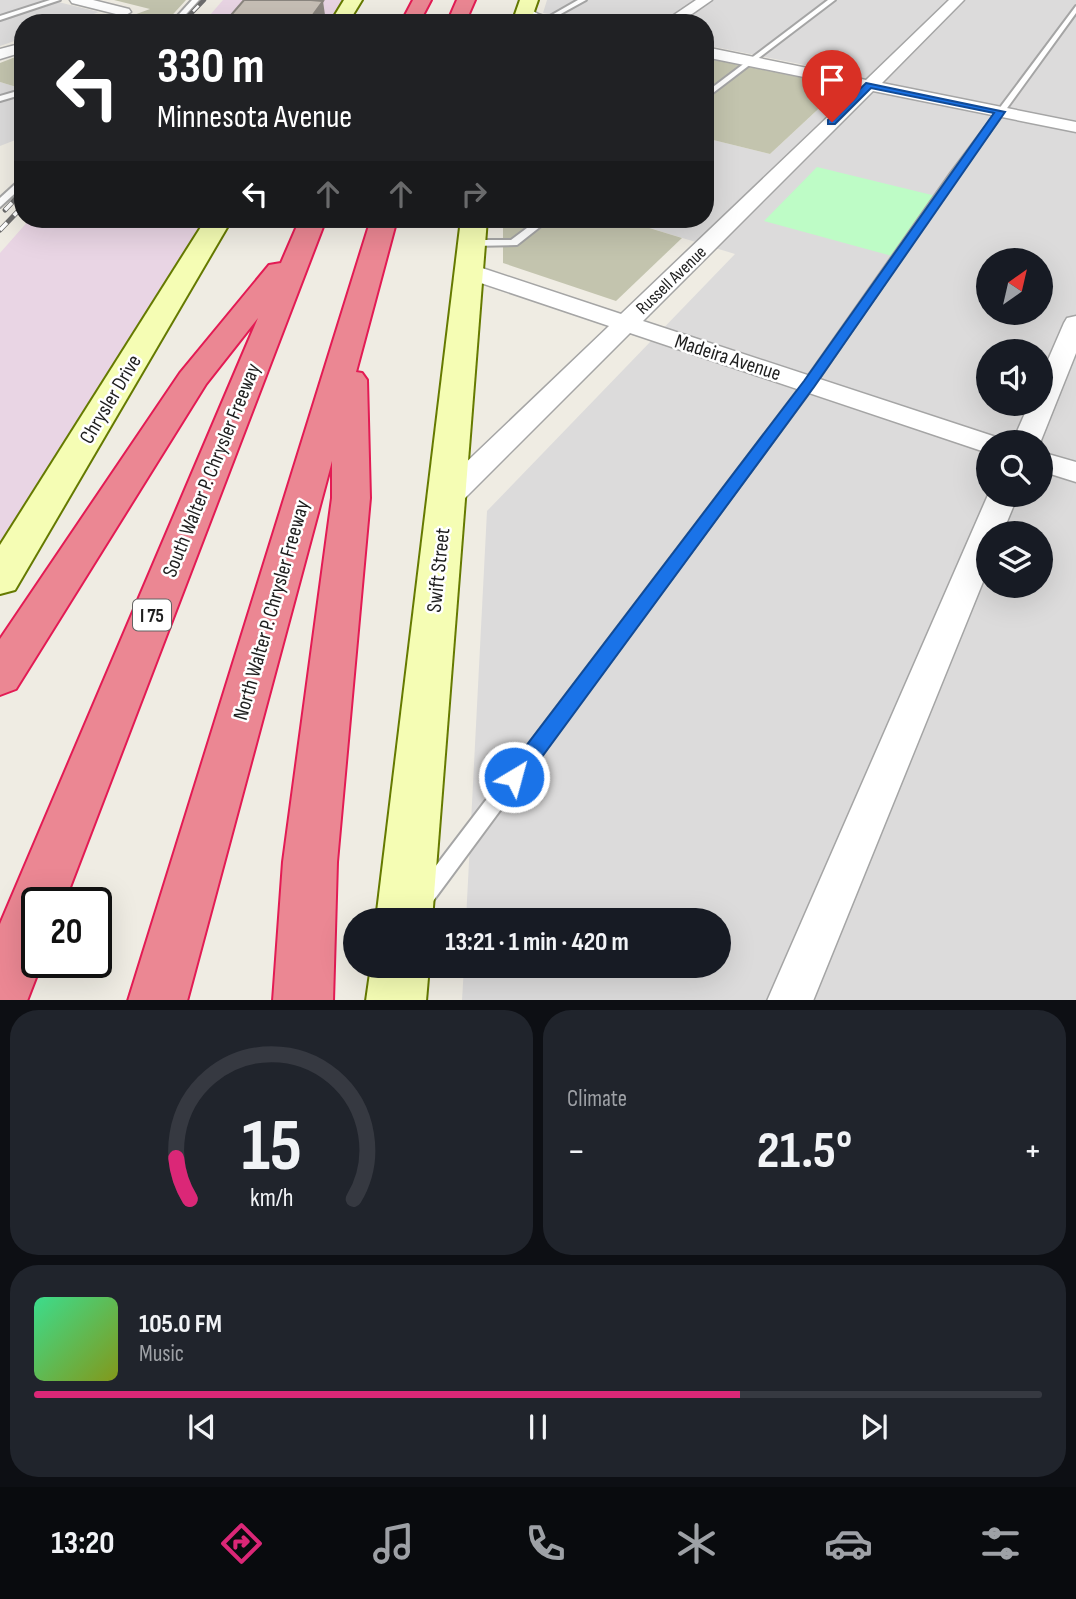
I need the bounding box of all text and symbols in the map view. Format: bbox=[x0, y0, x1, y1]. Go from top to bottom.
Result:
text: 330 m bbox=[157, 38, 264, 97]
icon: left bbox=[42, 42, 133, 133]
pin bbox=[802, 50, 862, 122]
icon: arrive bbox=[813, 61, 851, 99]
text: Minnesota Avenue bbox=[157, 98, 352, 137]
icon: left bbox=[236, 175, 274, 213]
icon: ahead bbox=[309, 175, 347, 213]
icon: ahead bbox=[382, 175, 420, 213]
icon: right bbox=[455, 175, 493, 213]
street label: Russell Avenue bbox=[632, 242, 711, 319]
north arrow bbox=[976, 248, 1054, 326]
map controls bbox=[976, 248, 1053, 598]
street label: Madeira Avenue bbox=[672, 329, 784, 386]
button: sound bbox=[976, 339, 1053, 416]
street label: Chrysler Drive bbox=[74, 350, 147, 448]
street label: South Walter P. Chrysler Freeway bbox=[157, 360, 266, 581]
button: search bbox=[976, 430, 1053, 507]
street label: North Walter P. Chrysler Freeway bbox=[228, 497, 315, 723]
button: layers bbox=[976, 521, 1053, 598]
street label: Swift Street bbox=[422, 527, 455, 614]
road number: I 75 bbox=[133, 600, 171, 630]
position arrow bbox=[477, 740, 551, 814]
speed limit sign: 20 bbox=[21, 887, 112, 978]
text: 13:21 · 1 min · 420 m bbox=[445, 927, 629, 958]
text: Climate bbox=[567, 1085, 627, 1113]
text: 15 bbox=[241, 1103, 302, 1191]
text: 21.5° bbox=[757, 1120, 852, 1183]
text: − bbox=[567, 1129, 586, 1174]
text: + bbox=[1023, 1129, 1042, 1174]
text: km/h bbox=[250, 1182, 293, 1213]
text: 105.0 FM bbox=[139, 1309, 222, 1340]
text: Music bbox=[139, 1340, 184, 1368]
icon: previous bbox=[183, 1408, 221, 1446]
icon: pause bbox=[519, 1408, 557, 1446]
icon: next bbox=[855, 1408, 893, 1446]
icon: directions bbox=[217, 1519, 266, 1568]
icon: music bbox=[369, 1519, 418, 1568]
icon: phone bbox=[521, 1519, 570, 1568]
icon: climate bbox=[672, 1519, 721, 1568]
icon: car bbox=[824, 1519, 873, 1568]
icon: filters bbox=[976, 1519, 1025, 1568]
text: 13:20 bbox=[51, 1524, 115, 1563]

